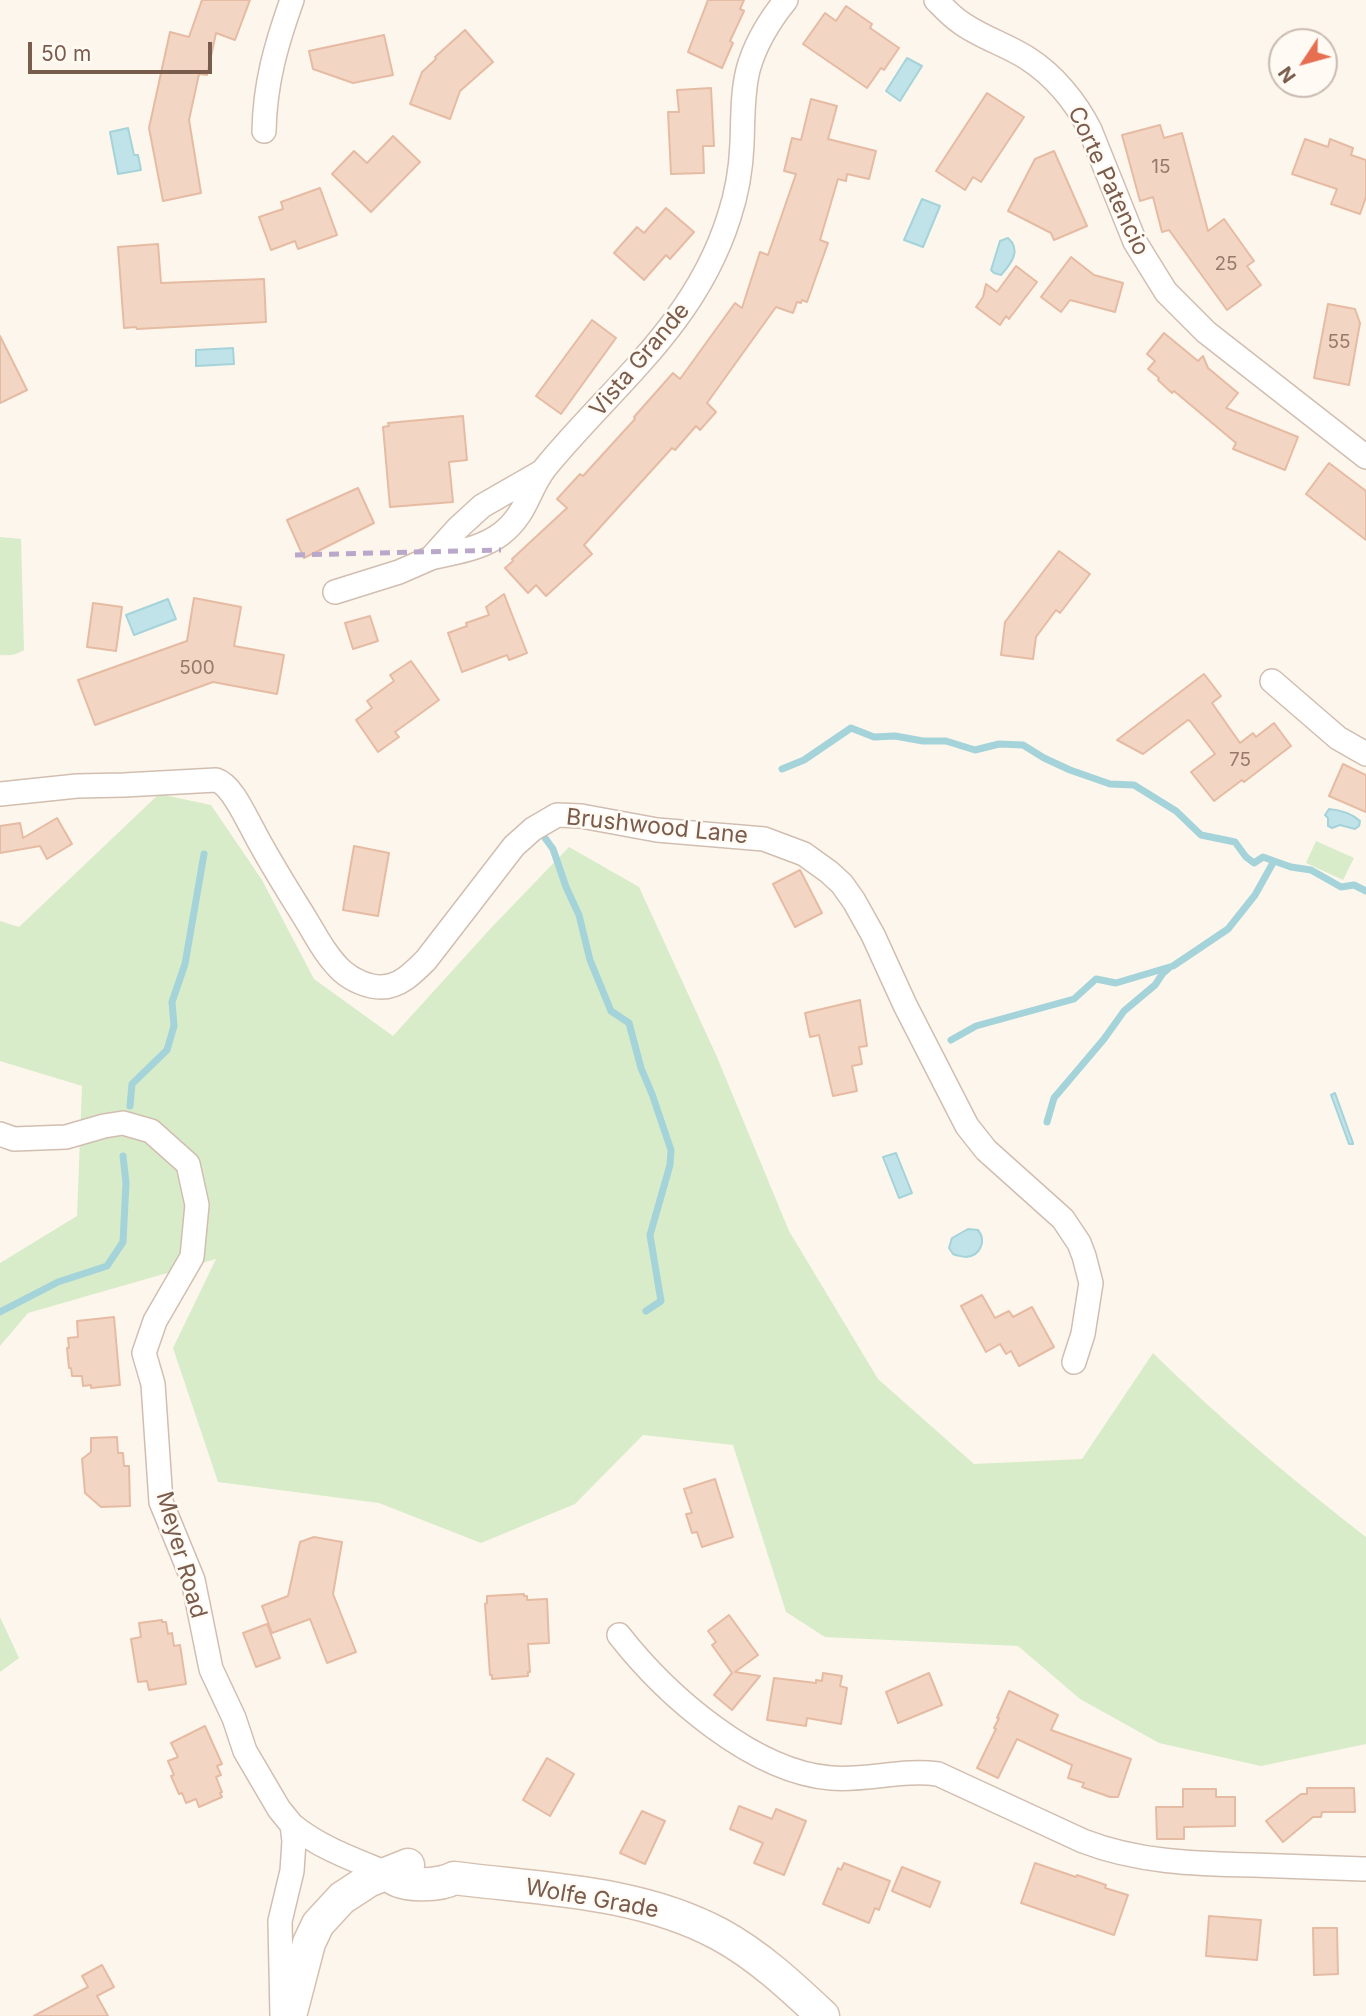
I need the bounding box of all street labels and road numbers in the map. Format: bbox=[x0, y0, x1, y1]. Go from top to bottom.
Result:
street label: Corte Patencio bbox=[1061, 102, 1155, 260]
street label: Vista Grande bbox=[584, 297, 696, 423]
street label: Brushwood Lane bbox=[565, 804, 749, 850]
street label: Meyer Road bbox=[150, 1489, 212, 1621]
street label: Wolfe Grade bbox=[523, 1874, 661, 1924]

